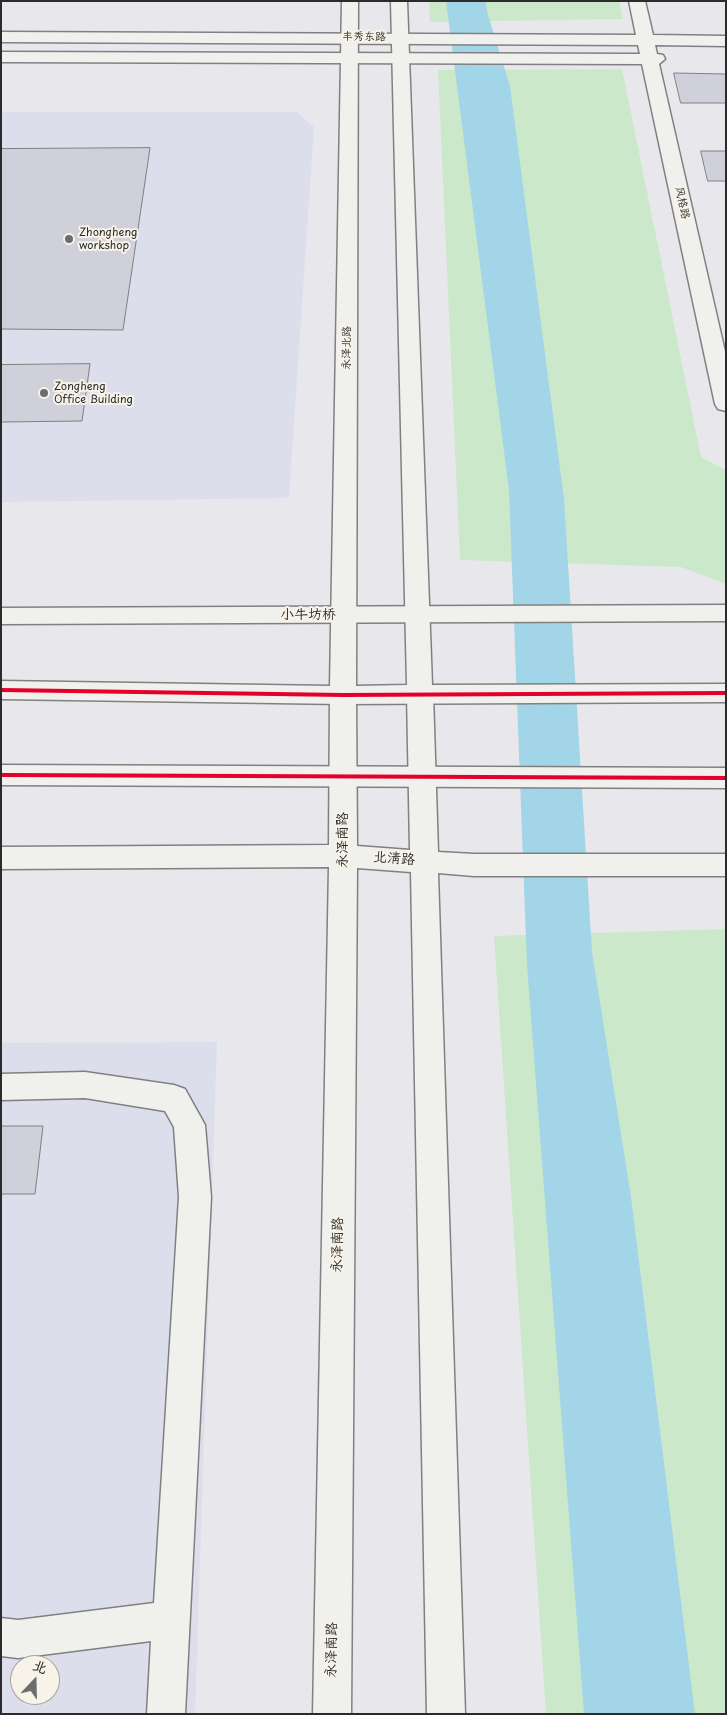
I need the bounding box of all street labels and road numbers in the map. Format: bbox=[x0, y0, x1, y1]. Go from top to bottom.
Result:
street label: 丰秀东路 bbox=[342, 30, 386, 44]
street label: 风格路 bbox=[672, 185, 692, 221]
street label: 永泽北路 bbox=[340, 326, 354, 370]
street label: 小牛坊桥 bbox=[280, 607, 336, 623]
street label: 永泽南路 bbox=[335, 812, 351, 868]
street label: 北清路 bbox=[372, 849, 416, 869]
street label: 永泽南路 bbox=[329, 1217, 347, 1273]
street label: 永泽南路 bbox=[323, 1622, 341, 1678]

